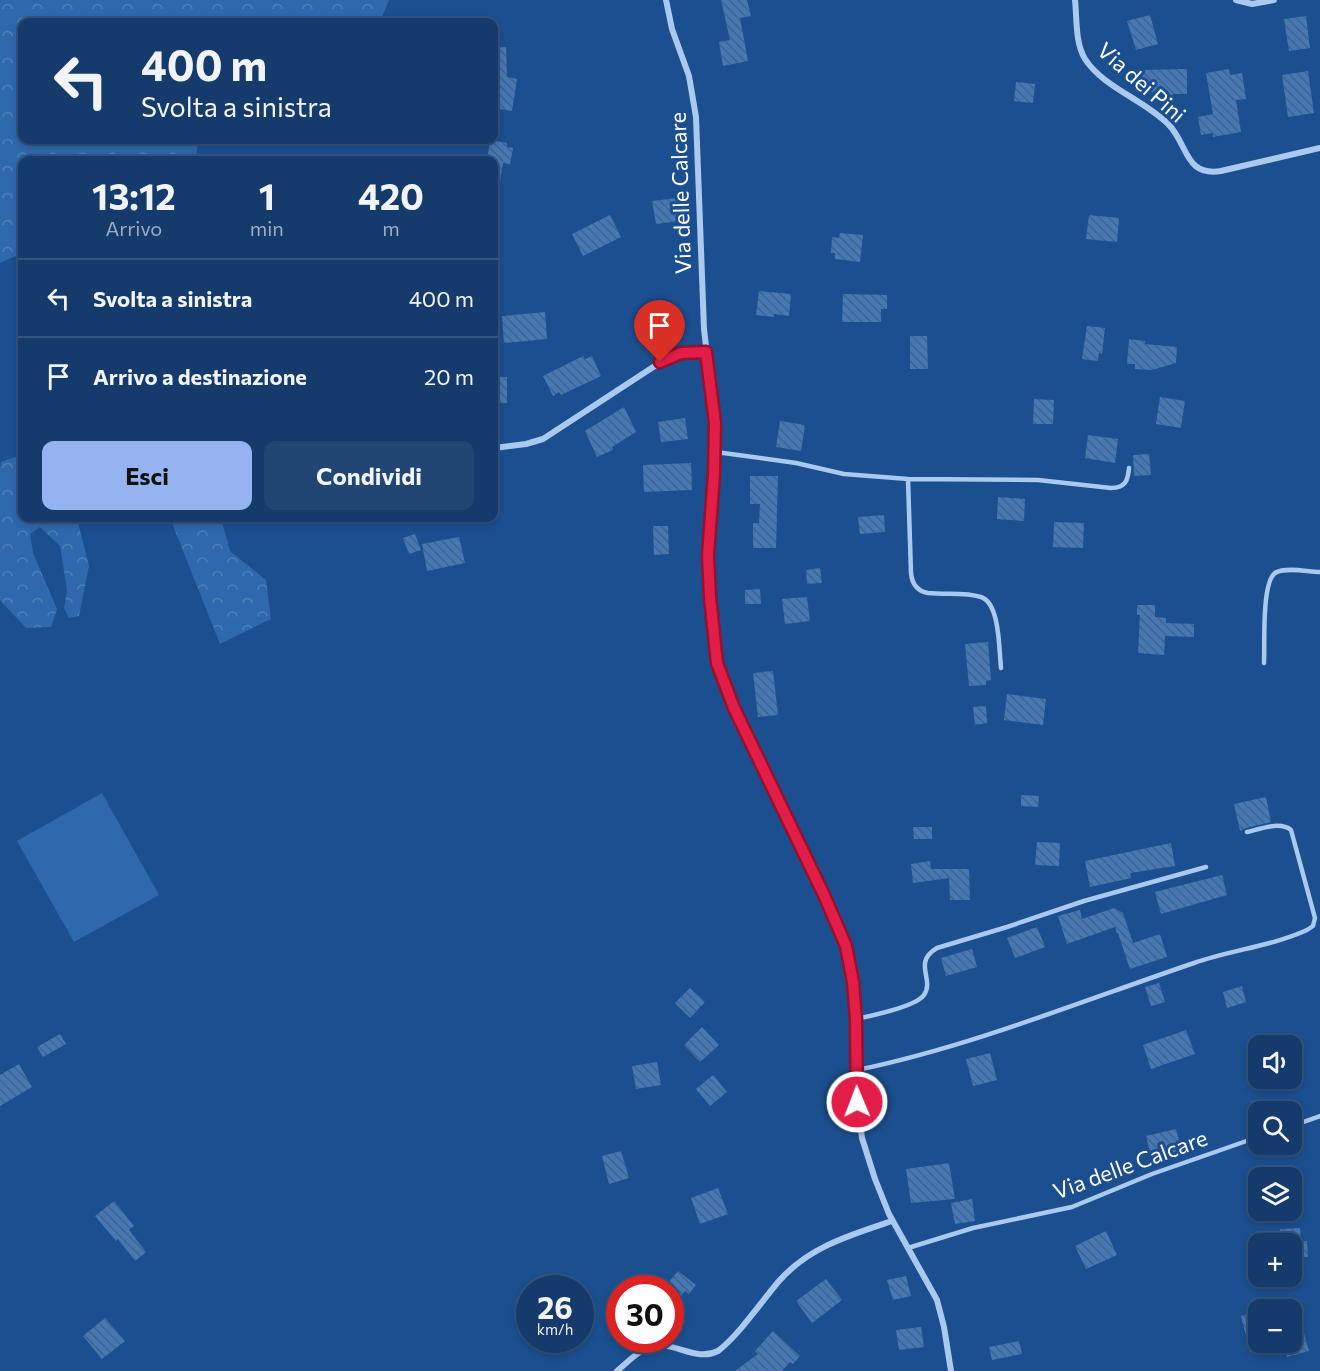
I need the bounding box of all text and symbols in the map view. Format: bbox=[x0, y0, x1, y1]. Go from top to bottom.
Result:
street label: Via dei Pini bbox=[1092, 36, 1192, 128]
text: 400 m bbox=[141, 38, 267, 90]
icon: left bbox=[42, 42, 120, 120]
text: Svolta a sinistra bbox=[141, 90, 332, 123]
street label: Via delle Calcare bbox=[664, 111, 696, 275]
text: 13:12 bbox=[92, 173, 176, 217]
text: 1 bbox=[259, 173, 275, 217]
text: 420 bbox=[358, 173, 424, 217]
text: Arrivo bbox=[105, 216, 162, 240]
text: min bbox=[250, 216, 284, 240]
text: m bbox=[382, 216, 400, 240]
icon: left bbox=[42, 282, 75, 315]
text: Svolta a sinistra bbox=[93, 285, 252, 312]
text: 400 m bbox=[409, 285, 474, 312]
pin bbox=[634, 300, 685, 362]
icon: arrive bbox=[643, 309, 676, 342]
icon: arrive bbox=[42, 360, 75, 393]
text: Arrivo a destinazione bbox=[93, 363, 307, 390]
text: 20 m bbox=[424, 363, 474, 390]
button: Esci bbox=[42, 441, 252, 510]
button: Condividi bbox=[264, 441, 474, 510]
map controls bbox=[1248, 1035, 1302, 1353]
button: sound bbox=[1248, 1035, 1302, 1089]
position arrow bbox=[825, 1070, 889, 1134]
button: search bbox=[1248, 1101, 1302, 1155]
street label: Via delle Calcare bbox=[1049, 1124, 1211, 1204]
button: layers bbox=[1248, 1167, 1302, 1221]
button: + bbox=[1248, 1233, 1302, 1287]
speed limit sign: 30 bbox=[606, 1275, 684, 1353]
text: 26 bbox=[537, 1288, 573, 1325]
button: − bbox=[1248, 1299, 1302, 1353]
text: km/h bbox=[537, 1320, 573, 1338]

